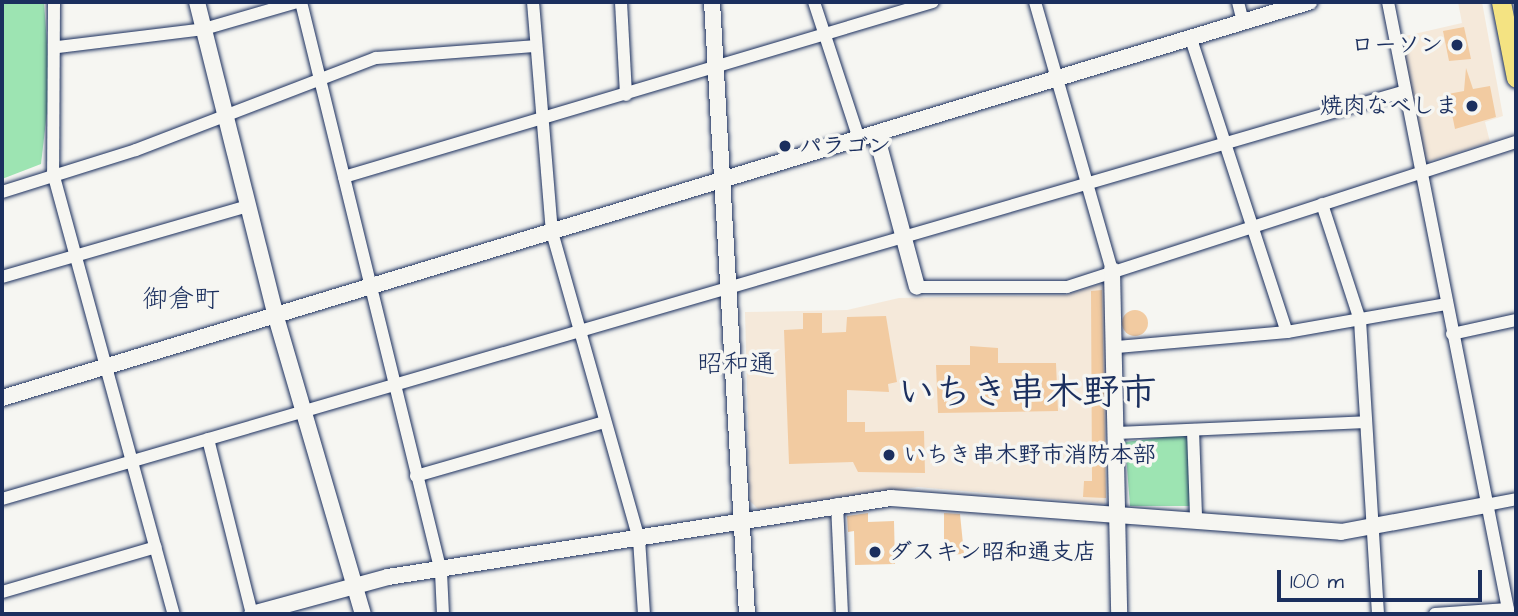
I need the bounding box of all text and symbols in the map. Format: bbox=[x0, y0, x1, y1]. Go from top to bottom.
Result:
place label: ローソン bbox=[1351, 31, 1443, 59]
marker: ローソン bbox=[1449, 37, 1465, 53]
place label: 焼肉なべしま bbox=[1320, 92, 1458, 120]
marker: 焼肉なべしま bbox=[1464, 98, 1480, 114]
place label: パラゴン bbox=[799, 132, 891, 160]
marker: パラゴン bbox=[777, 138, 793, 154]
district label: 御倉町 bbox=[142, 284, 220, 316]
district label: 昭和通 bbox=[697, 349, 775, 381]
district label: いちき串木野市 bbox=[898, 372, 1156, 416]
place label: いちき串木野市消防本部 bbox=[903, 441, 1156, 469]
marker: いちき串木野市消防本部 bbox=[881, 447, 897, 463]
place label: ダスキン昭和通支店 bbox=[889, 538, 1096, 566]
marker: ダスキン昭和通支店 bbox=[867, 544, 883, 560]
scale bar bbox=[1280, 556, 1485, 600]
text: 100 m bbox=[1290, 567, 1344, 596]

